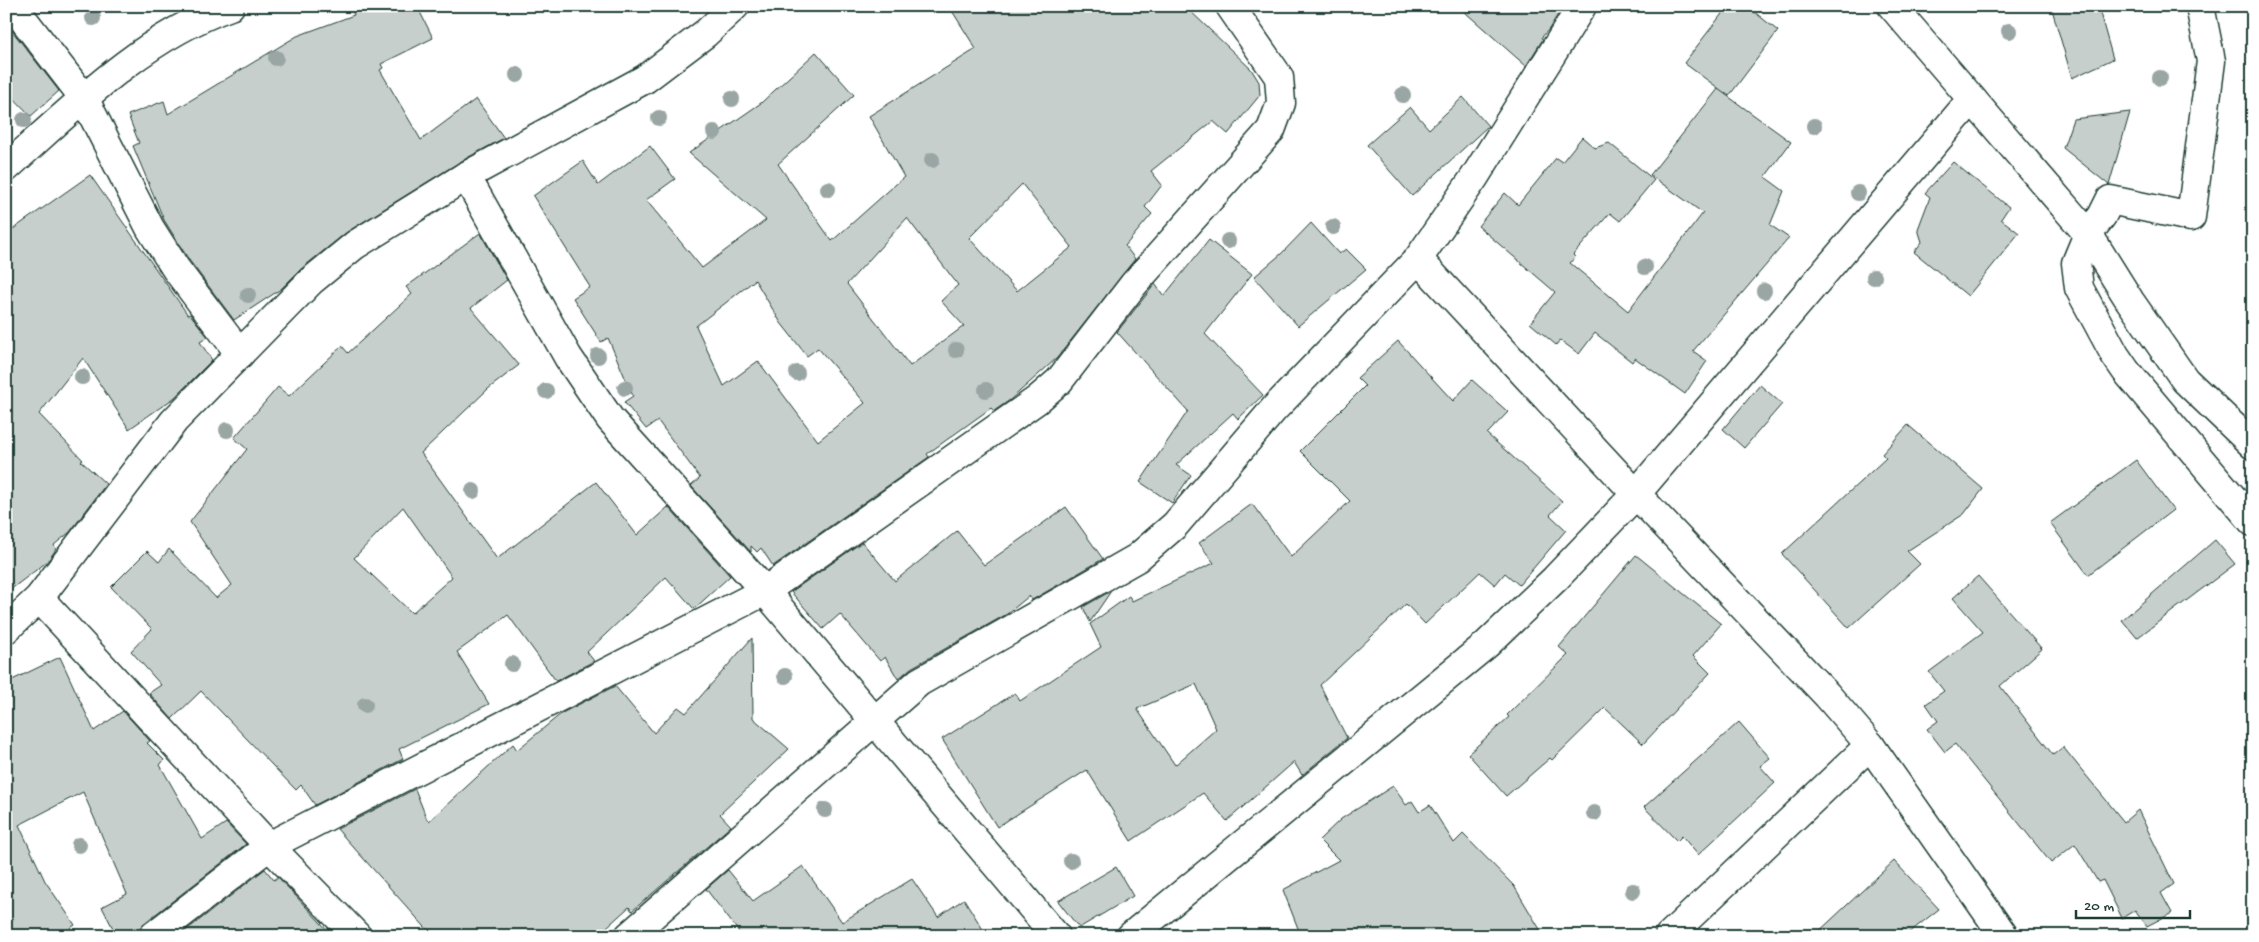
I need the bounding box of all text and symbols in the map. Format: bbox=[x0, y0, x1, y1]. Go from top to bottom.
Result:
scale bar bbox=[2076, 887, 2190, 919]
text: 20 m bbox=[2084, 898, 2114, 916]

